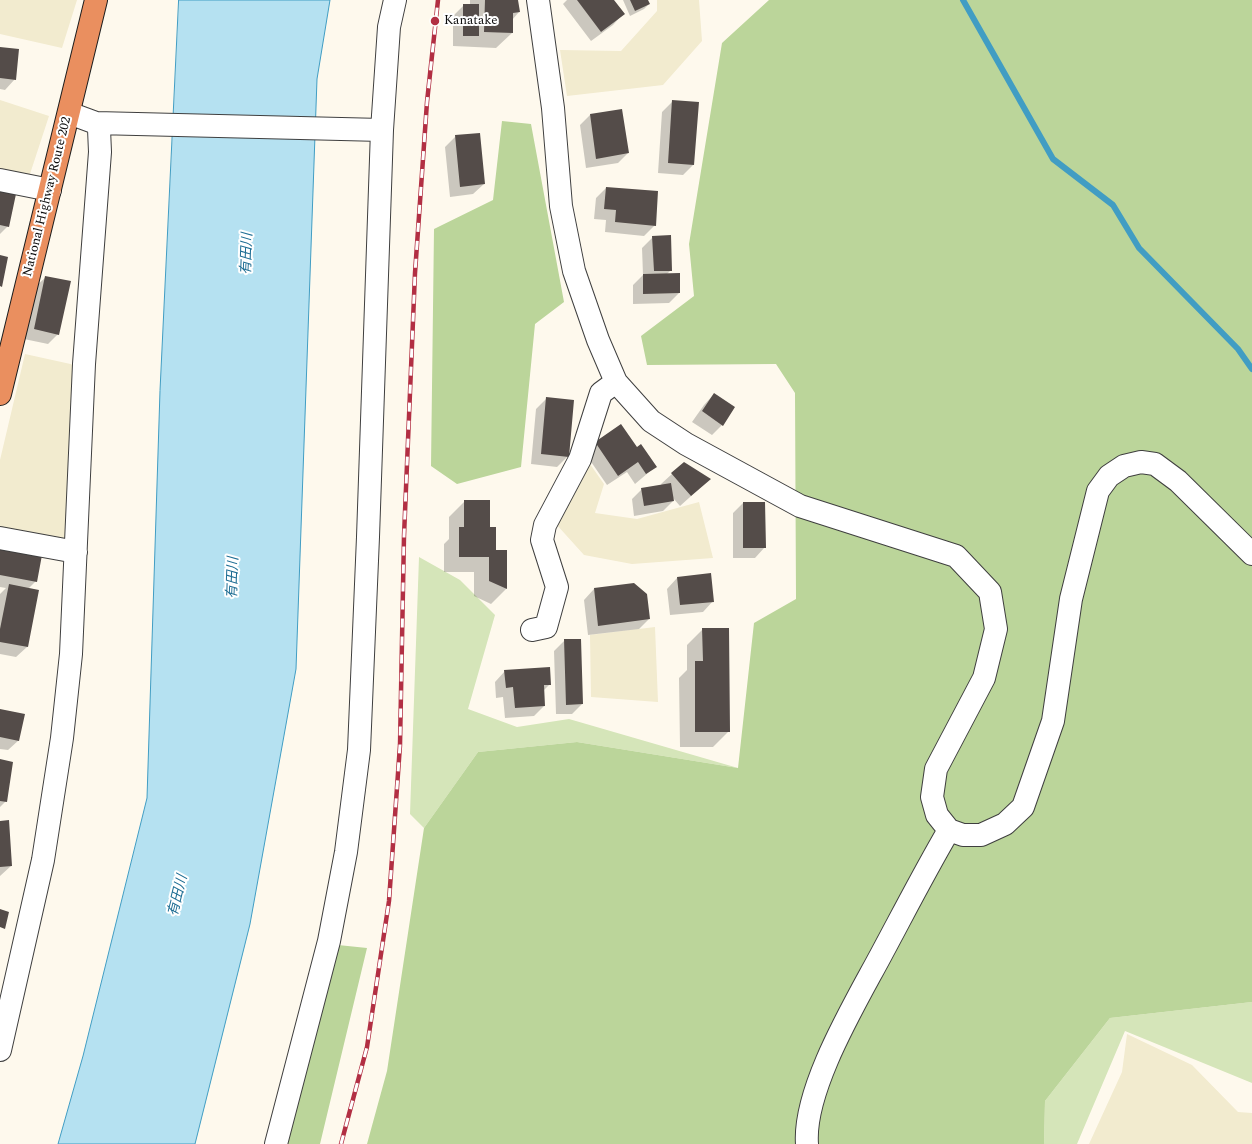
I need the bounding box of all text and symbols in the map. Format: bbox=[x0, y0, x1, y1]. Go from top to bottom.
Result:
place label: Kanatake bbox=[444, 13, 497, 29]
marker: Kanatake bbox=[429, 15, 441, 27]
street label: National Highway Route 202 bbox=[21, 115, 75, 279]
water label: 有田川 bbox=[239, 233, 257, 275]
water label: 有田川 bbox=[225, 557, 243, 599]
water label: 有田川 bbox=[166, 874, 192, 918]

